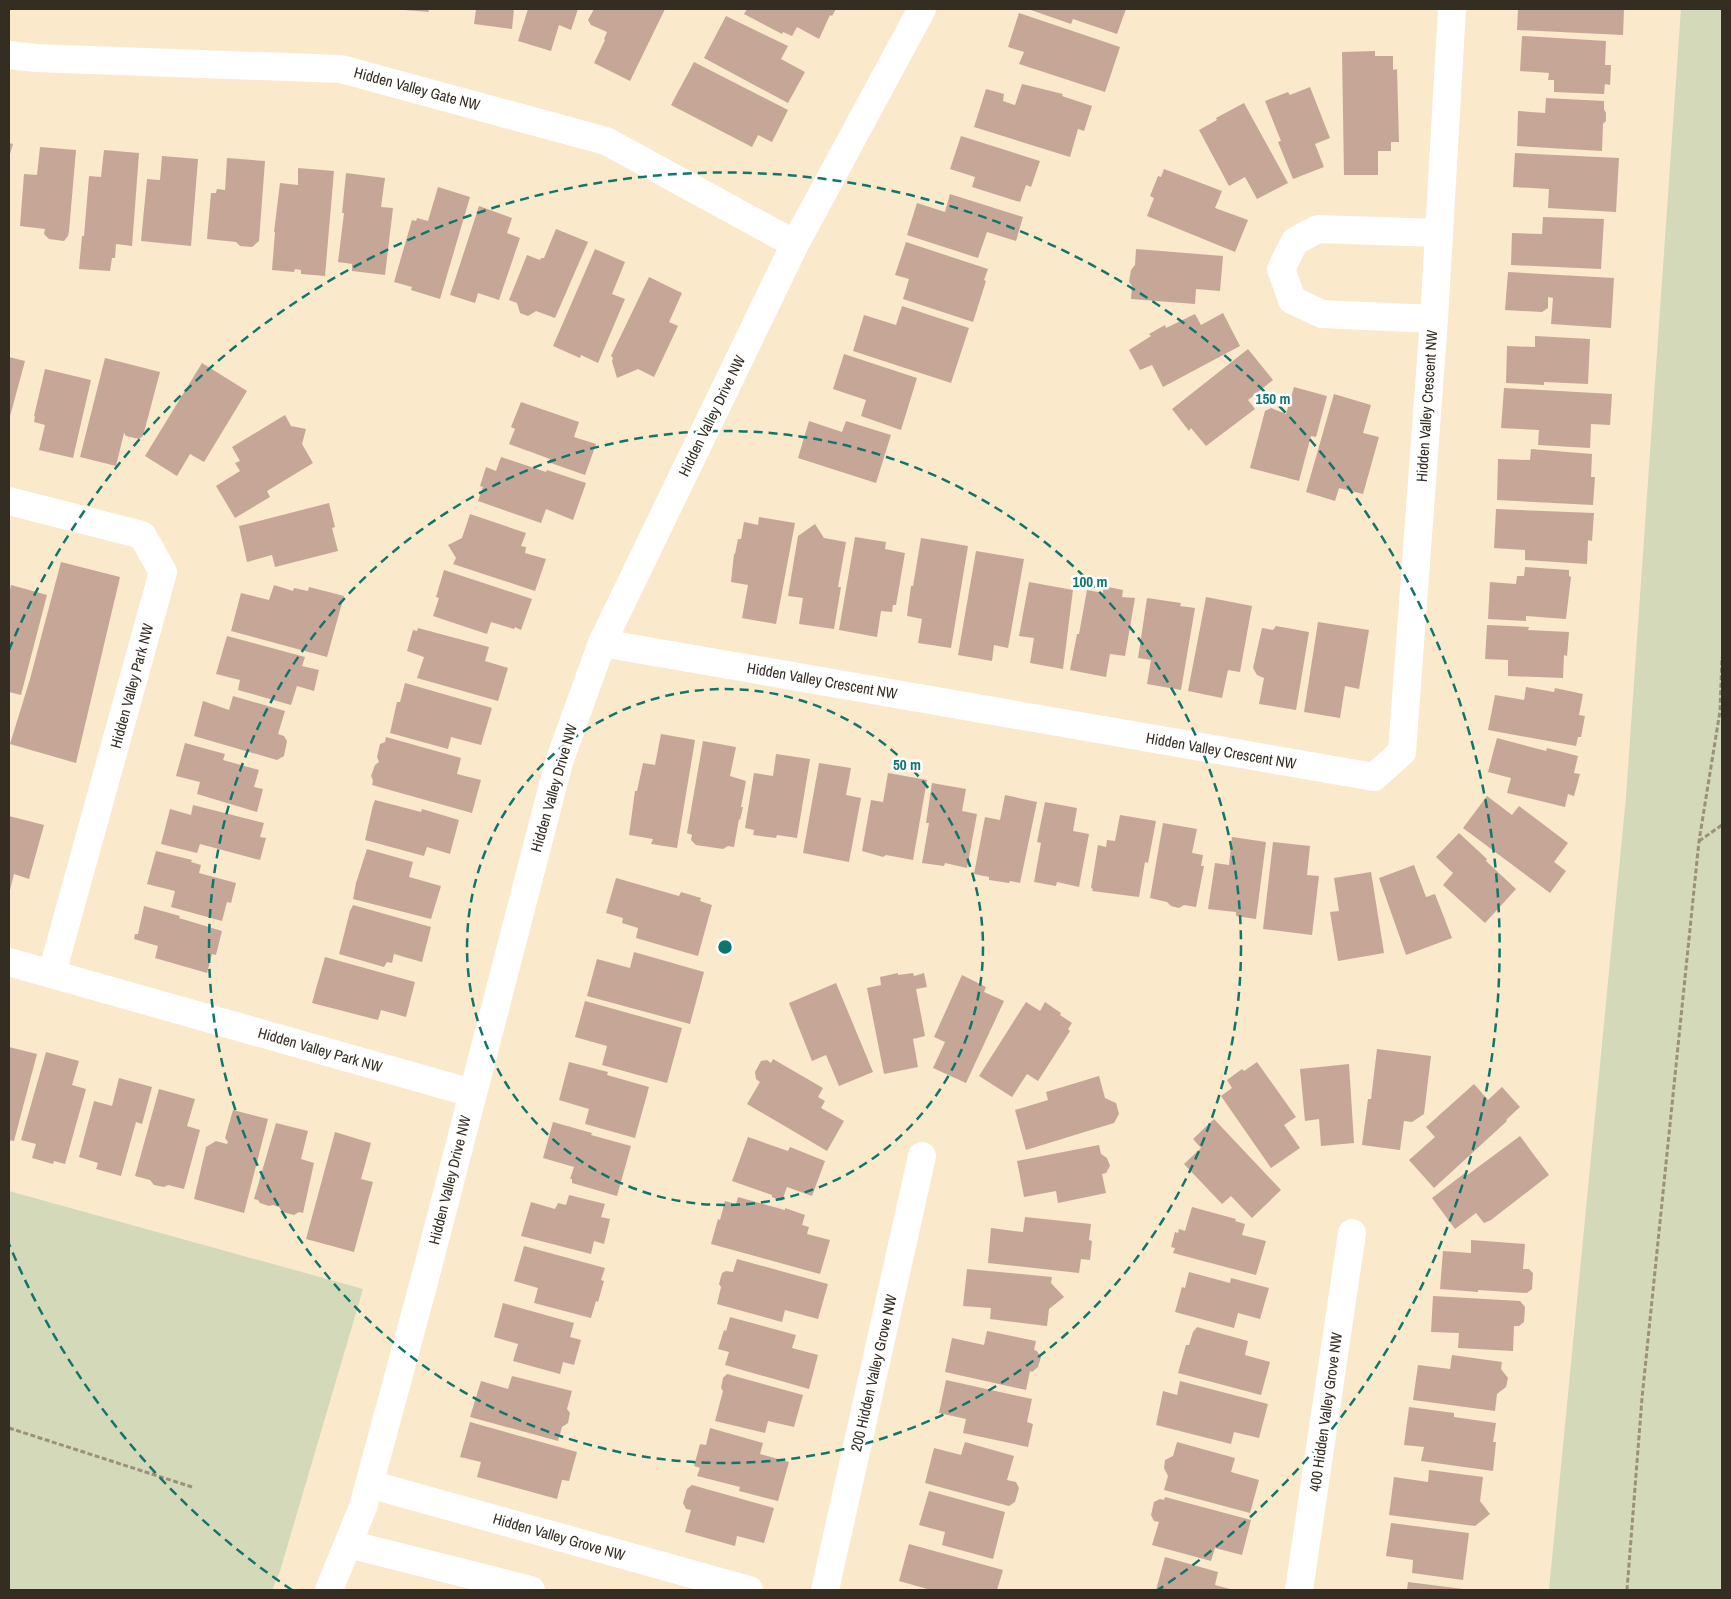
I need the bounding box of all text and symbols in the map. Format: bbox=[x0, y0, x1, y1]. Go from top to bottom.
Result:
street label: Hidden Valley Gate NW bbox=[352, 62, 483, 116]
street label: Hidden Valley Crescent NW bbox=[1411, 329, 1442, 483]
street label: Hidden Valley Drive NW bbox=[673, 351, 750, 480]
text: 150 m bbox=[1256, 388, 1290, 409]
text: 100 m bbox=[1073, 571, 1107, 592]
street label: Hidden Valley Park NW bbox=[105, 621, 158, 751]
street label: Hidden Valley Crescent NW bbox=[745, 657, 899, 704]
street label: Hidden Valley Drive NW bbox=[525, 721, 582, 854]
street label: Hidden Valley Crescent NW bbox=[1144, 727, 1298, 774]
text: 50 m bbox=[893, 754, 921, 775]
centre of rings bbox=[716, 938, 734, 956]
street label: Hidden Valley Park NW bbox=[256, 1022, 385, 1077]
street label: Hidden Valley Drive NW bbox=[423, 1113, 476, 1247]
street label: 200 Hidden Valley Grove NW bbox=[845, 1292, 902, 1453]
street label: 400 Hidden Valley Grove NW bbox=[1304, 1331, 1347, 1493]
street label: Hidden Valley Grove NW bbox=[491, 1508, 628, 1566]

